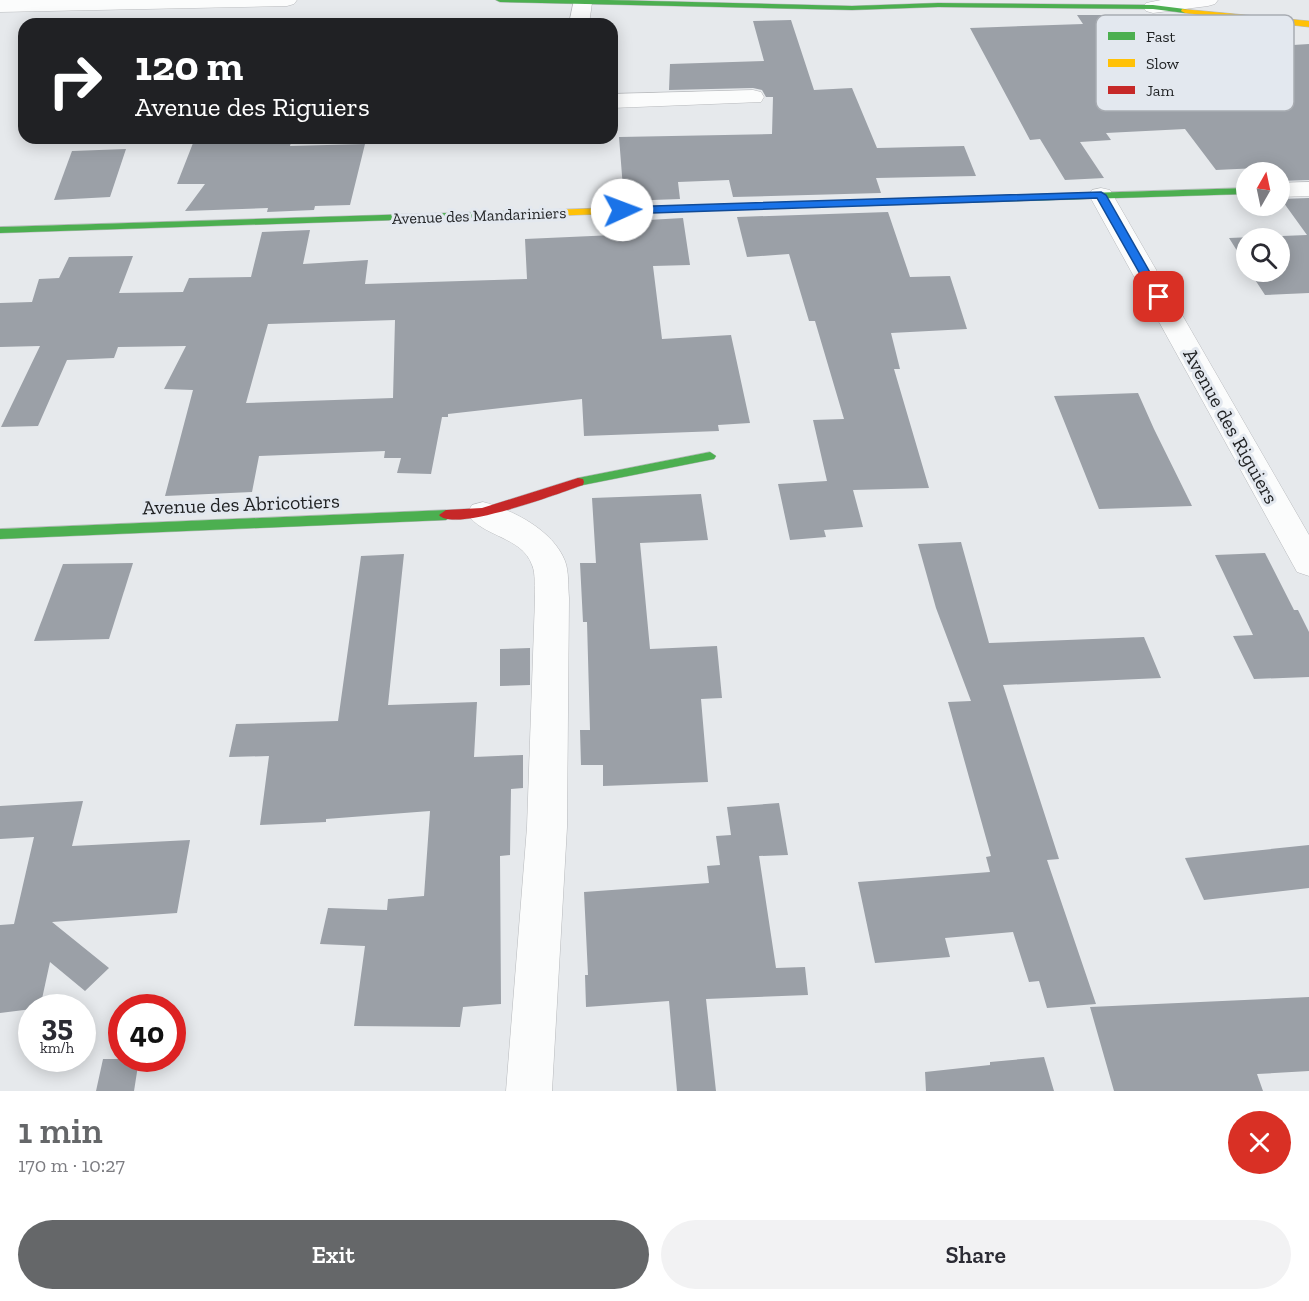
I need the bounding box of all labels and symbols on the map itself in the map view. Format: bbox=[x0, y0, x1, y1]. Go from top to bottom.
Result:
legend bbox=[1096, 15, 1294, 111]
text: Fast bbox=[1146, 27, 1175, 46]
text: Slow bbox=[1146, 54, 1180, 73]
text: Jam bbox=[1146, 81, 1175, 100]
north arrow bbox=[1236, 162, 1290, 216]
position arrow bbox=[590, 178, 654, 242]
street label: Avenue des Mandariniers bbox=[391, 203, 567, 228]
pin bbox=[1133, 271, 1184, 322]
street label: Avenue des Riguiers bbox=[1178, 344, 1284, 508]
street label: Avenue des Abricotiers bbox=[142, 489, 340, 519]
speed limit sign: 40 bbox=[108, 994, 186, 1072]

